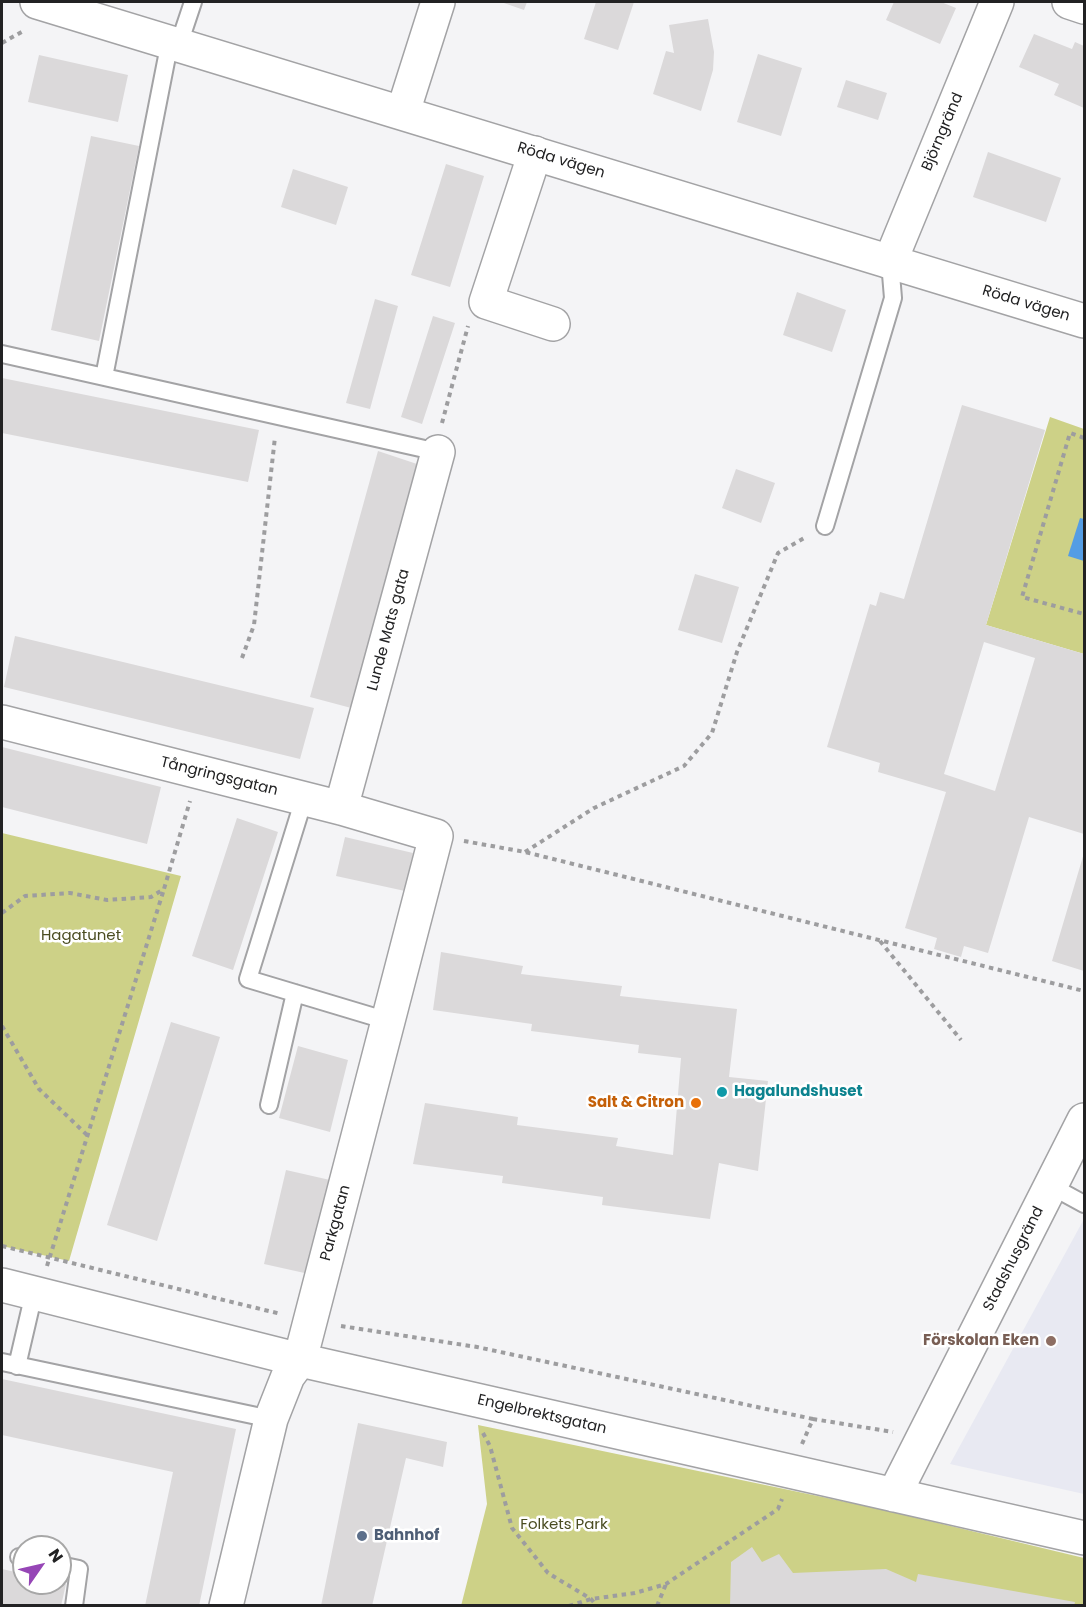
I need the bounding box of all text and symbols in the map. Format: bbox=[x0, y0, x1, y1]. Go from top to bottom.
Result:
street label: Björngränd bbox=[918, 90, 968, 174]
street label: Röda vägen bbox=[515, 139, 607, 183]
street label: Röda vägen bbox=[980, 282, 1072, 326]
street label: Lunde Mats gata bbox=[364, 567, 414, 693]
street label: Tångringsgatan bbox=[158, 754, 280, 800]
park label: Hagatunet bbox=[41, 927, 121, 945]
place label: Hagalundshuset bbox=[734, 1083, 863, 1101]
marker: Hagalundshuset bbox=[715, 1085, 729, 1099]
place label: Salt & Citron bbox=[588, 1094, 684, 1112]
marker: Salt & Citron bbox=[689, 1096, 703, 1110]
street label: Parkgatan bbox=[317, 1183, 355, 1263]
street label: Stadshusgränd bbox=[980, 1204, 1048, 1314]
place label: Förskolan Eken bbox=[923, 1332, 1039, 1350]
marker: Förskolan Eken bbox=[1044, 1334, 1058, 1348]
street label: Engelbrektsgatan bbox=[476, 1391, 608, 1439]
park label: Folkets Park bbox=[520, 1516, 608, 1534]
place label: Bahnhof bbox=[374, 1527, 439, 1545]
marker: Bahnhof bbox=[355, 1529, 369, 1543]
north arrow bbox=[12, 1535, 72, 1595]
text: N bbox=[43, 1544, 69, 1567]

